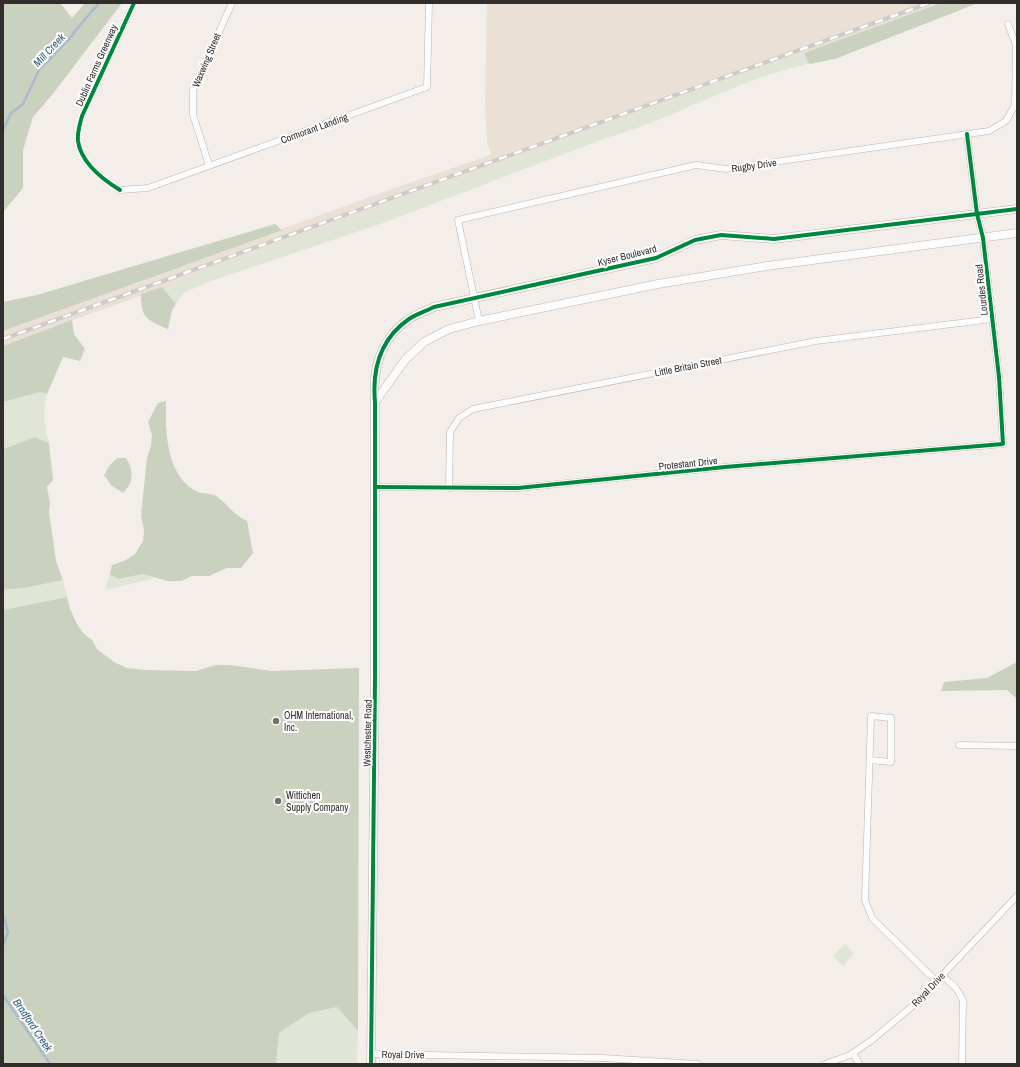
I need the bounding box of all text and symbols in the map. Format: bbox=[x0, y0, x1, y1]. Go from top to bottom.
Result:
street label: Dublin Farms Greenway bbox=[73, 21, 121, 108]
water label: Mill Creek bbox=[30, 30, 68, 70]
street label: Waxwing Street bbox=[189, 30, 224, 89]
street label: Cormorant Landing bbox=[279, 110, 350, 147]
street label: Rugby Drive bbox=[731, 156, 778, 175]
street label: Kyser Boulevard bbox=[596, 242, 658, 269]
street label: Lourdes Road bbox=[972, 264, 991, 316]
street label: Little Britain Street bbox=[653, 353, 724, 379]
street label: Protestant Drive bbox=[658, 454, 719, 473]
street label: Westchester Road bbox=[360, 699, 375, 767]
place label: OHM International, Inc. bbox=[284, 709, 353, 734]
marker: OHM International, Inc. bbox=[271, 716, 281, 726]
place label: Wittichen Supply Company bbox=[286, 789, 349, 814]
marker: Wittichen Supply Company bbox=[273, 796, 283, 806]
street label: Royal Drive bbox=[909, 969, 948, 1009]
water label: Bradford Creek bbox=[10, 996, 56, 1055]
street label: Royal Drive bbox=[381, 1048, 425, 1061]

